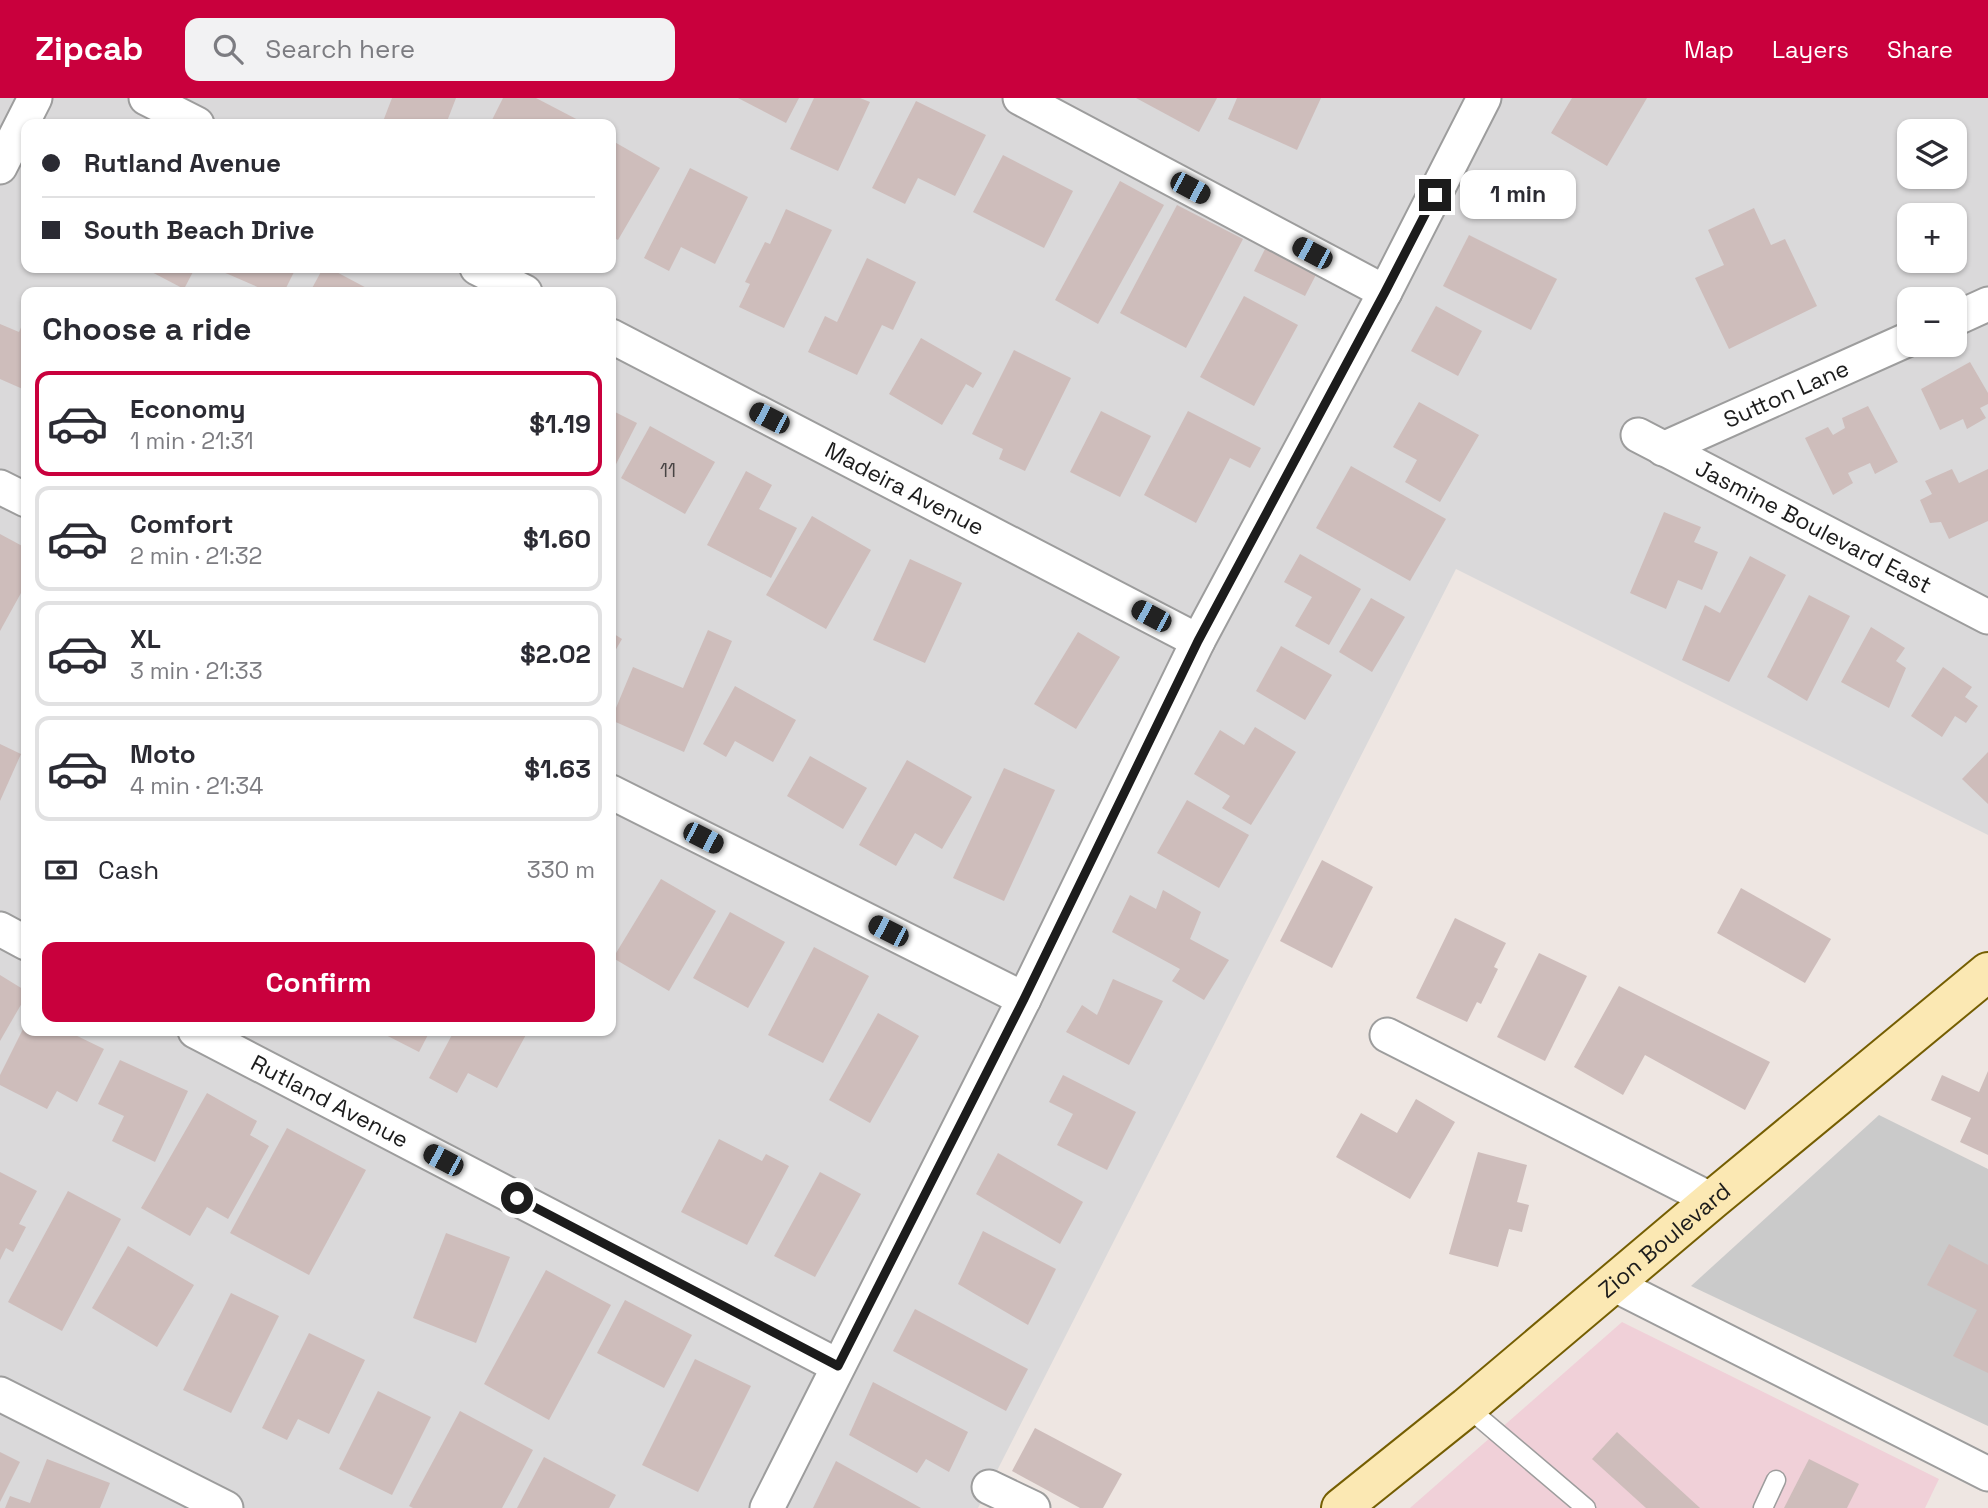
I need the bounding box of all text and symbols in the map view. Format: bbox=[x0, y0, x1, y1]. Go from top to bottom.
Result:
search box bbox=[185, 18, 675, 81]
text: Zipcab bbox=[35, 28, 143, 70]
icon: search bbox=[209, 30, 247, 68]
text: Search here bbox=[265, 32, 415, 66]
text: Map bbox=[1684, 34, 1734, 65]
text: Layers bbox=[1772, 34, 1849, 65]
text: Share bbox=[1887, 34, 1953, 65]
map controls bbox=[1897, 119, 1967, 357]
button: layers bbox=[1897, 119, 1967, 189]
text: Rutland Avenue bbox=[84, 146, 281, 180]
car bbox=[1167, 169, 1214, 207]
callout: 1 min bbox=[1460, 170, 1575, 220]
route end bbox=[1419, 179, 1451, 211]
text: 1 min bbox=[1490, 179, 1546, 209]
button: + bbox=[1897, 203, 1967, 273]
text: South Beach Drive bbox=[84, 213, 314, 247]
car bbox=[1289, 234, 1336, 272]
button: − bbox=[1897, 287, 1967, 357]
text: Choose a ride bbox=[42, 309, 252, 349]
street label: Sutton Lane bbox=[1719, 353, 1854, 435]
icon: car bbox=[46, 392, 109, 455]
text: Economy bbox=[130, 392, 246, 426]
car bbox=[746, 399, 793, 437]
text: $1.19 bbox=[529, 407, 591, 441]
text: 1 min · 21:31 bbox=[130, 426, 254, 456]
street label: Madeira Avenue bbox=[820, 435, 989, 542]
street label: Jasmine Boulevard East bbox=[1690, 452, 1937, 600]
house number: 11 bbox=[660, 458, 676, 483]
icon: car bbox=[46, 507, 109, 570]
text: Comfort bbox=[130, 507, 233, 541]
text: $1.60 bbox=[523, 522, 591, 556]
text: 2 min · 21:32 bbox=[130, 541, 262, 571]
car bbox=[1128, 597, 1175, 635]
icon: car bbox=[46, 622, 109, 685]
text: XL bbox=[130, 622, 161, 656]
text: $2.02 bbox=[520, 637, 591, 671]
text: 3 min · 21:33 bbox=[130, 656, 263, 686]
icon: car bbox=[46, 737, 109, 800]
text: Moto bbox=[130, 737, 196, 771]
text: $1.63 bbox=[524, 752, 591, 786]
text: 4 min · 21:34 bbox=[130, 771, 264, 801]
car bbox=[680, 819, 727, 857]
icon: cash bbox=[42, 851, 80, 889]
text: Cash bbox=[98, 853, 159, 887]
text: 330 m bbox=[527, 855, 595, 885]
car bbox=[865, 912, 912, 950]
button: Confirm bbox=[42, 942, 595, 1022]
street label: Rutland Avenue bbox=[246, 1048, 414, 1155]
car bbox=[420, 1141, 467, 1179]
street label: Zion Boulevard bbox=[1592, 1176, 1737, 1304]
route start bbox=[501, 1182, 533, 1214]

